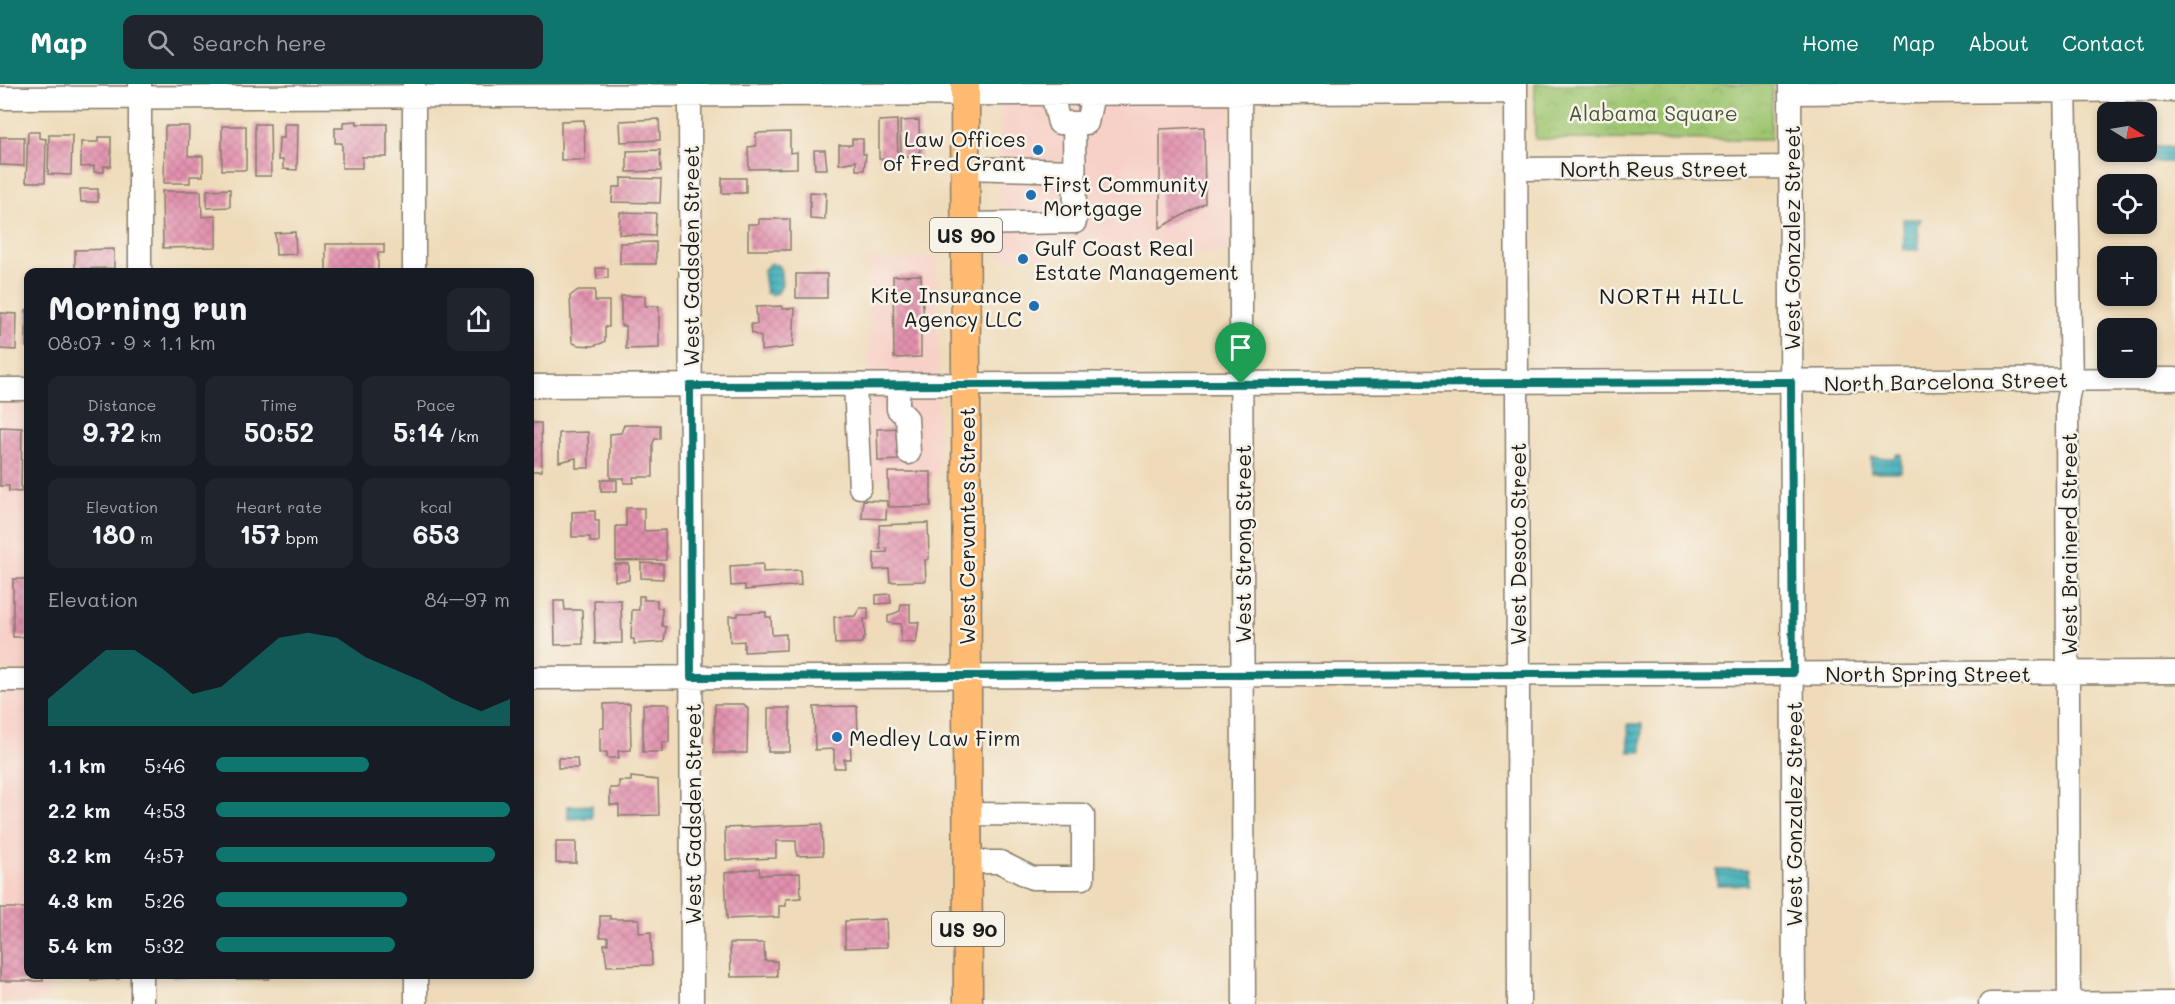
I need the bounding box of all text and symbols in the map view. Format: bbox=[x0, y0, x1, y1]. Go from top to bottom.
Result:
search box bbox=[123, 15, 543, 69]
text: Map bbox=[30, 24, 87, 60]
icon: search bbox=[144, 26, 177, 59]
text: Search here bbox=[192, 28, 326, 57]
text: Home bbox=[1802, 29, 1859, 56]
text: Map bbox=[1892, 29, 1935, 56]
text: About bbox=[1968, 29, 2029, 56]
text: Contact bbox=[2062, 29, 2145, 56]
park label: Alabama Square bbox=[1568, 99, 1738, 126]
north arrow bbox=[2097, 102, 2157, 162]
map controls bbox=[2097, 102, 2157, 378]
place label: Law Offices of Fred Grant bbox=[883, 125, 1026, 176]
street label: West Gonzalez Street bbox=[1778, 125, 1805, 351]
marker: Law Offices of Fred Grant bbox=[1031, 143, 1045, 157]
street label: West Gadsden Street bbox=[677, 145, 704, 367]
street label: North Reus Street bbox=[1560, 155, 1748, 182]
place label: First Community Mortgage bbox=[1043, 170, 1209, 221]
button: locate bbox=[2097, 174, 2157, 234]
marker: First Community Mortgage bbox=[1024, 188, 1038, 202]
road number: US 90 bbox=[930, 218, 1002, 252]
place label: Gulf Coast Real Estate Management bbox=[1035, 234, 1239, 285]
button: + bbox=[2097, 246, 2157, 306]
marker: Gulf Coast Real Estate Management bbox=[1016, 252, 1030, 266]
place label: Kite Insurance Agency LLC bbox=[871, 281, 1022, 332]
district label: NORTH HILL bbox=[1599, 281, 1745, 310]
text: Morning run bbox=[48, 285, 248, 328]
button: share bbox=[447, 288, 510, 351]
marker: Kite Insurance Agency LLC bbox=[1027, 299, 1041, 313]
button: − bbox=[2097, 318, 2157, 378]
pin bbox=[1215, 322, 1266, 384]
text: 08:07 · 9 × 1.1 km bbox=[48, 329, 216, 355]
icon: arrive bbox=[1224, 331, 1257, 364]
street label: North Barcelona Street bbox=[1824, 365, 2068, 397]
text: Distance bbox=[88, 394, 156, 415]
text: Time bbox=[261, 394, 297, 415]
text: Pace bbox=[416, 394, 456, 415]
street label: West Cervantes Street bbox=[953, 407, 980, 645]
text: 9.72 bbox=[82, 415, 135, 449]
text: 50:52 bbox=[244, 415, 314, 449]
text: 5:14 bbox=[393, 415, 444, 449]
text: km bbox=[135, 425, 162, 446]
text: /km bbox=[444, 425, 479, 446]
street label: West Brainerd Street bbox=[2055, 433, 2082, 655]
street label: West Desoto Street bbox=[1504, 443, 1531, 645]
street label: West Strong Street bbox=[1229, 444, 1256, 644]
text: Elevation bbox=[86, 496, 158, 517]
text: Heart rate bbox=[236, 496, 322, 517]
text: kcal bbox=[420, 496, 452, 517]
text: 180 bbox=[91, 517, 135, 551]
text: 157 bbox=[239, 517, 281, 551]
text: 653 bbox=[413, 517, 459, 551]
text: m bbox=[135, 527, 153, 548]
text: bpm bbox=[281, 527, 319, 548]
text: Elevation bbox=[48, 586, 138, 612]
text: 84–97 m bbox=[425, 586, 510, 612]
street label: North Spring Street bbox=[1825, 660, 2031, 687]
street label: West Gonzalez Street bbox=[1780, 701, 1807, 927]
street label: West Gadsden Street bbox=[679, 703, 706, 925]
place label: Medley Law Firm bbox=[849, 724, 1021, 751]
marker: Medley Law Firm bbox=[830, 730, 844, 744]
text: 1.1 km bbox=[48, 752, 106, 778]
text: 5:46 bbox=[144, 752, 186, 778]
text: 2.2 km bbox=[48, 797, 110, 823]
text: 4:53 bbox=[144, 797, 185, 823]
text: 3.2 km bbox=[48, 842, 111, 868]
text: 4:57 bbox=[144, 842, 185, 868]
text: 4.3 km bbox=[48, 887, 113, 913]
text: 5:26 bbox=[144, 887, 185, 913]
road number: US 90 bbox=[932, 912, 1004, 946]
text: 5.4 km bbox=[48, 932, 112, 958]
text: 5:32 bbox=[144, 932, 185, 958]

